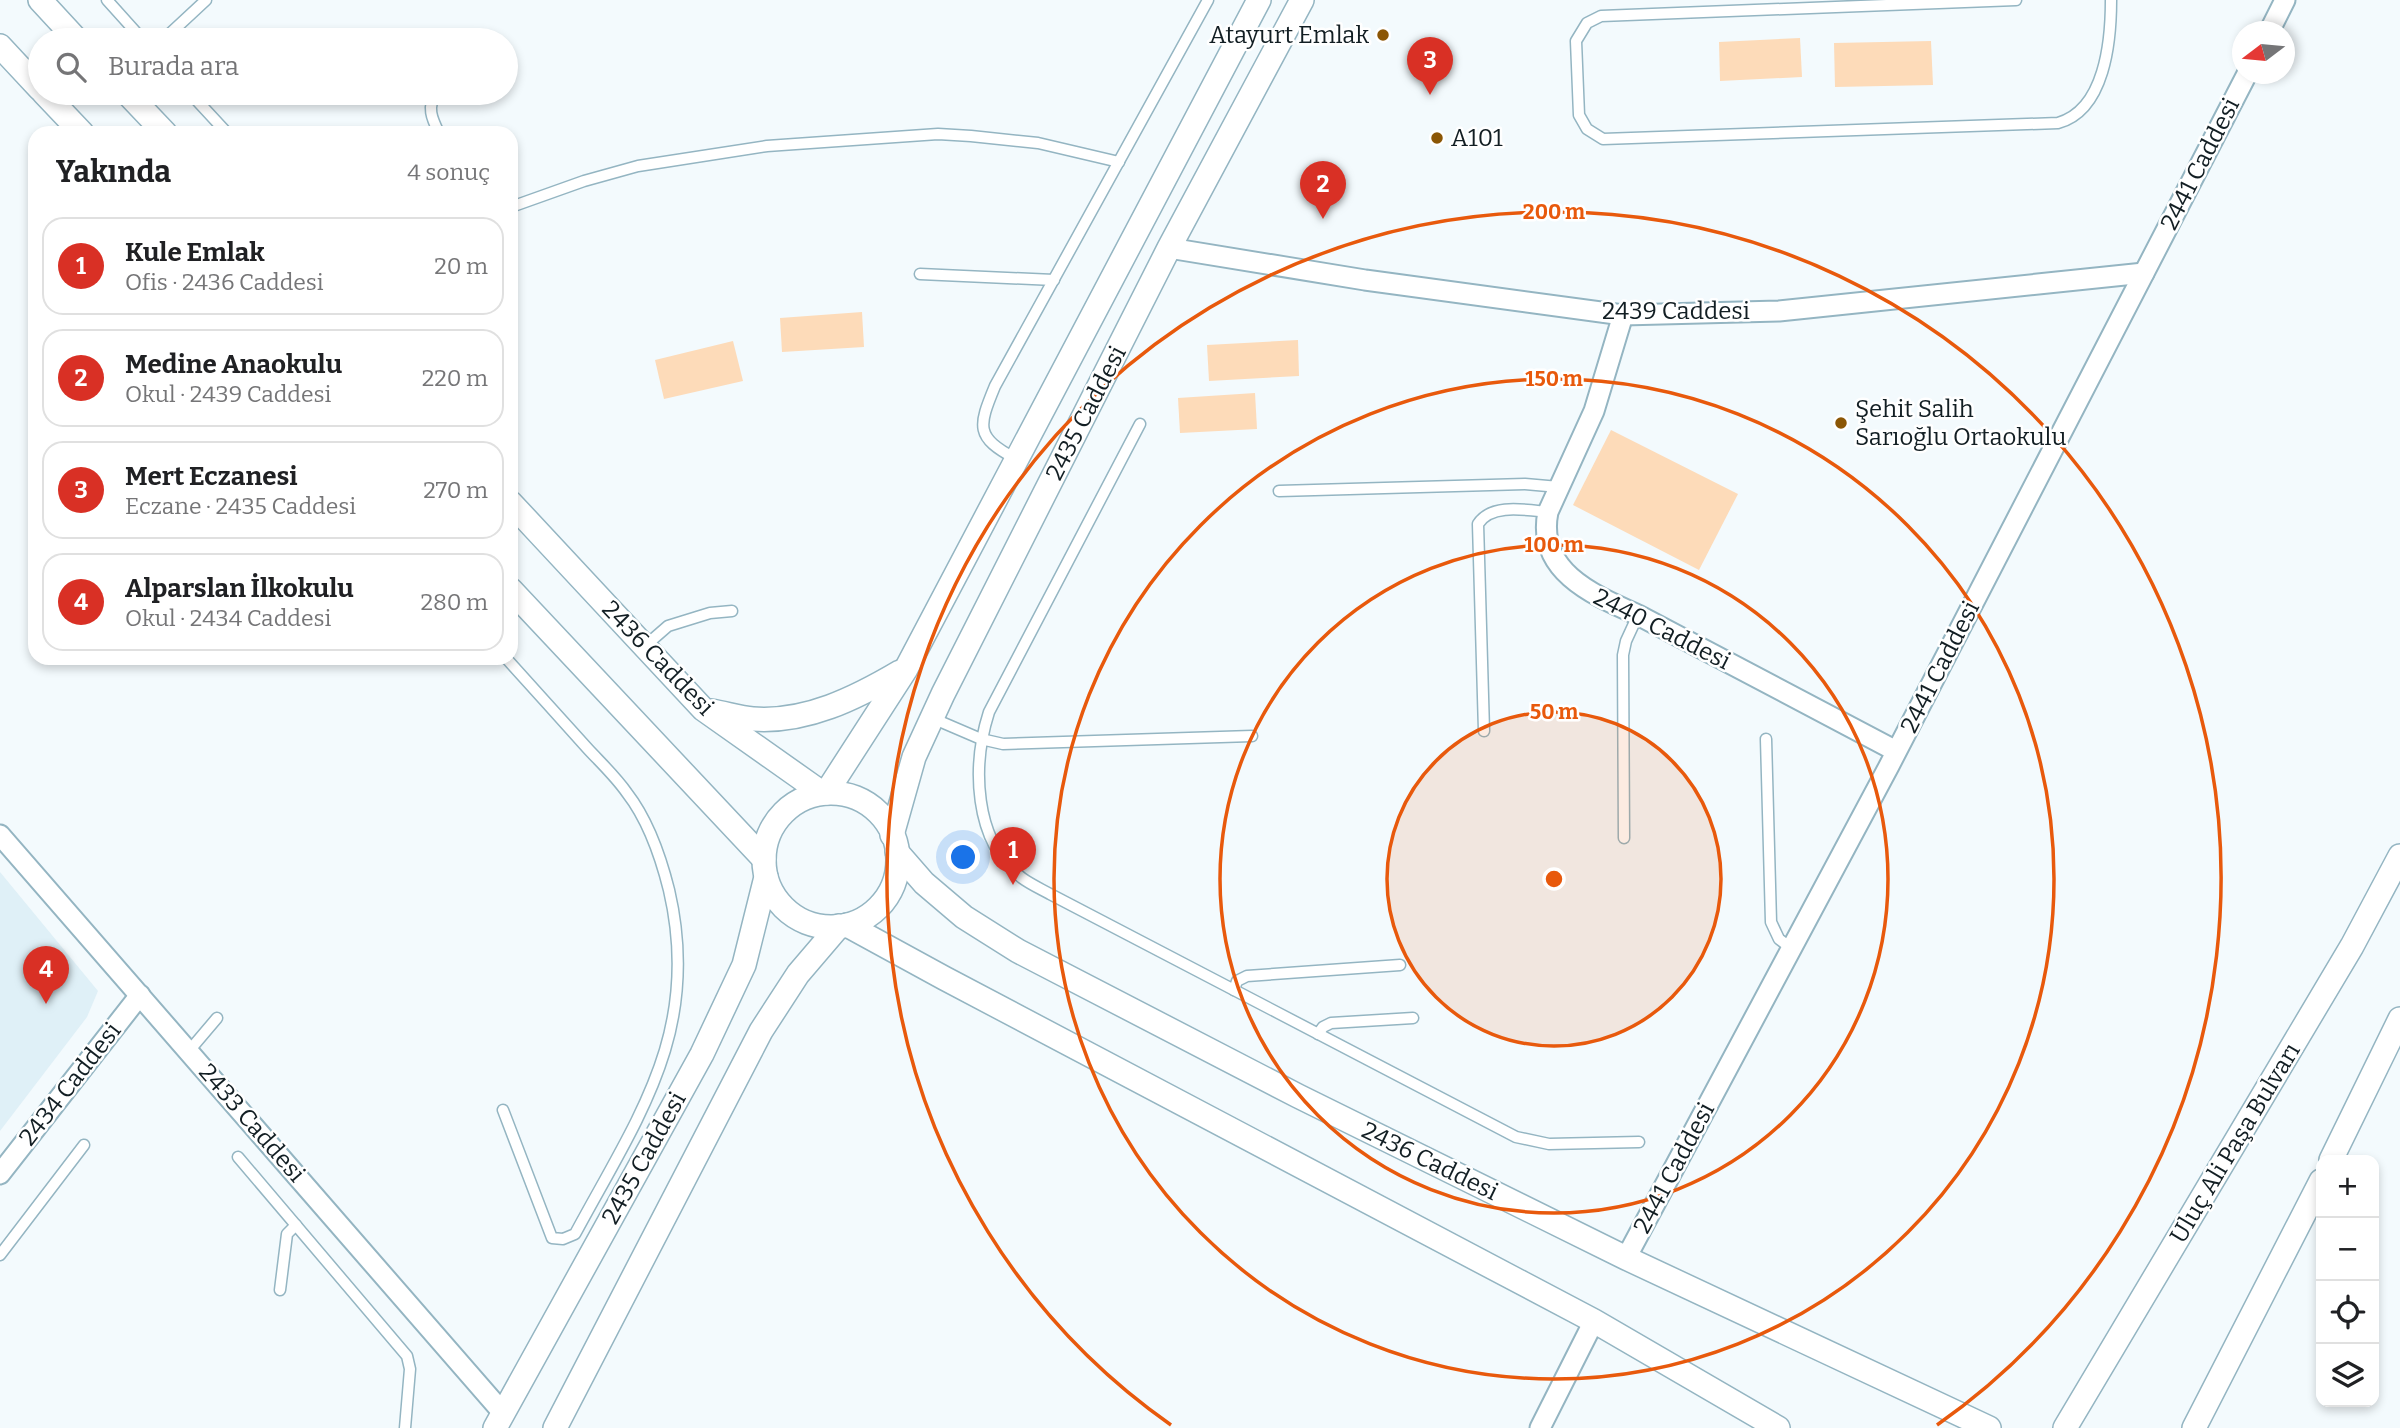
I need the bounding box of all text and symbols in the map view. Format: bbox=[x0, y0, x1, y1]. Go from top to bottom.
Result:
place label: Atayurt Emlak bbox=[1209, 21, 1369, 49]
north arrow bbox=[2232, 21, 2295, 84]
marker: Atayurt Emlak bbox=[1375, 27, 1391, 43]
search box bbox=[28, 28, 518, 105]
pin: 3 bbox=[1407, 37, 1453, 95]
icon: search bbox=[52, 48, 90, 86]
text: Burada ara bbox=[108, 51, 239, 82]
street label: 2441 Caddesi bbox=[2155, 93, 2245, 235]
place label: A101 bbox=[1451, 124, 1503, 152]
marker: A101 bbox=[1429, 130, 1445, 146]
text: Yakında bbox=[56, 154, 171, 190]
text: 4 sonuç bbox=[407, 158, 490, 186]
pin: 2 bbox=[1300, 161, 1346, 219]
text: 200 m bbox=[1523, 199, 1585, 225]
text: Kule Emlak bbox=[125, 237, 265, 268]
text: 1 bbox=[76, 252, 86, 280]
text: 20 m bbox=[434, 252, 488, 280]
text: Ofis · 2436 Caddesi bbox=[125, 268, 324, 296]
street label: 2439 Caddesi bbox=[1602, 297, 1750, 325]
street label: 2435 Caddesi bbox=[1040, 341, 1132, 485]
text: Medine Anaokulu bbox=[125, 349, 342, 380]
text: 2 bbox=[75, 364, 87, 392]
text: 220 m bbox=[422, 364, 488, 392]
text: 150 m bbox=[1525, 366, 1583, 392]
text: Okul · 2439 Caddesi bbox=[125, 380, 331, 408]
place label: Şehit Salih Sarıoğlu Ortaokulu bbox=[1855, 395, 2066, 451]
marker: Şehit Salih Sarıoğlu Ortaokulu bbox=[1833, 415, 1849, 431]
text: Mert Eczanesi bbox=[125, 461, 298, 492]
text: 3 bbox=[74, 476, 88, 504]
text: 270 m bbox=[423, 476, 488, 504]
text: Eczane · 2435 Caddesi bbox=[125, 492, 356, 520]
text: 100 m bbox=[1524, 532, 1584, 558]
text: Alparslan İlkokulu bbox=[125, 573, 354, 604]
street label: 2440 Caddesi bbox=[1589, 583, 1735, 675]
text: 4 bbox=[74, 588, 88, 616]
text: 280 m bbox=[420, 588, 488, 616]
street label: 2436 Caddesi bbox=[597, 595, 719, 721]
street label: 2441 Caddesi bbox=[1895, 596, 1985, 738]
text: Okul · 2434 Caddesi bbox=[125, 604, 331, 632]
text: 50 m bbox=[1530, 699, 1578, 725]
pin: 1 bbox=[990, 827, 1036, 885]
your location bbox=[946, 840, 980, 874]
centre of rings bbox=[1542, 867, 1566, 891]
pin: 4 bbox=[23, 946, 69, 1004]
street label: 2434 Caddesi bbox=[13, 1017, 127, 1151]
street label: Uluç Ali Paşa Bulvarı bbox=[2164, 1038, 2306, 1248]
street label: 2433 Caddesi bbox=[193, 1058, 311, 1188]
street label: 2435 Caddesi bbox=[596, 1087, 692, 1229]
street label: 2441 Caddesi bbox=[1628, 1098, 1720, 1238]
street label: 2436 Caddesi bbox=[1357, 1116, 1503, 1206]
map controls bbox=[2316, 1155, 2379, 1407]
button: + bbox=[2316, 1155, 2379, 1218]
button: − bbox=[2316, 1218, 2379, 1281]
button: locate bbox=[2316, 1281, 2379, 1344]
button: layers bbox=[2316, 1344, 2379, 1407]

